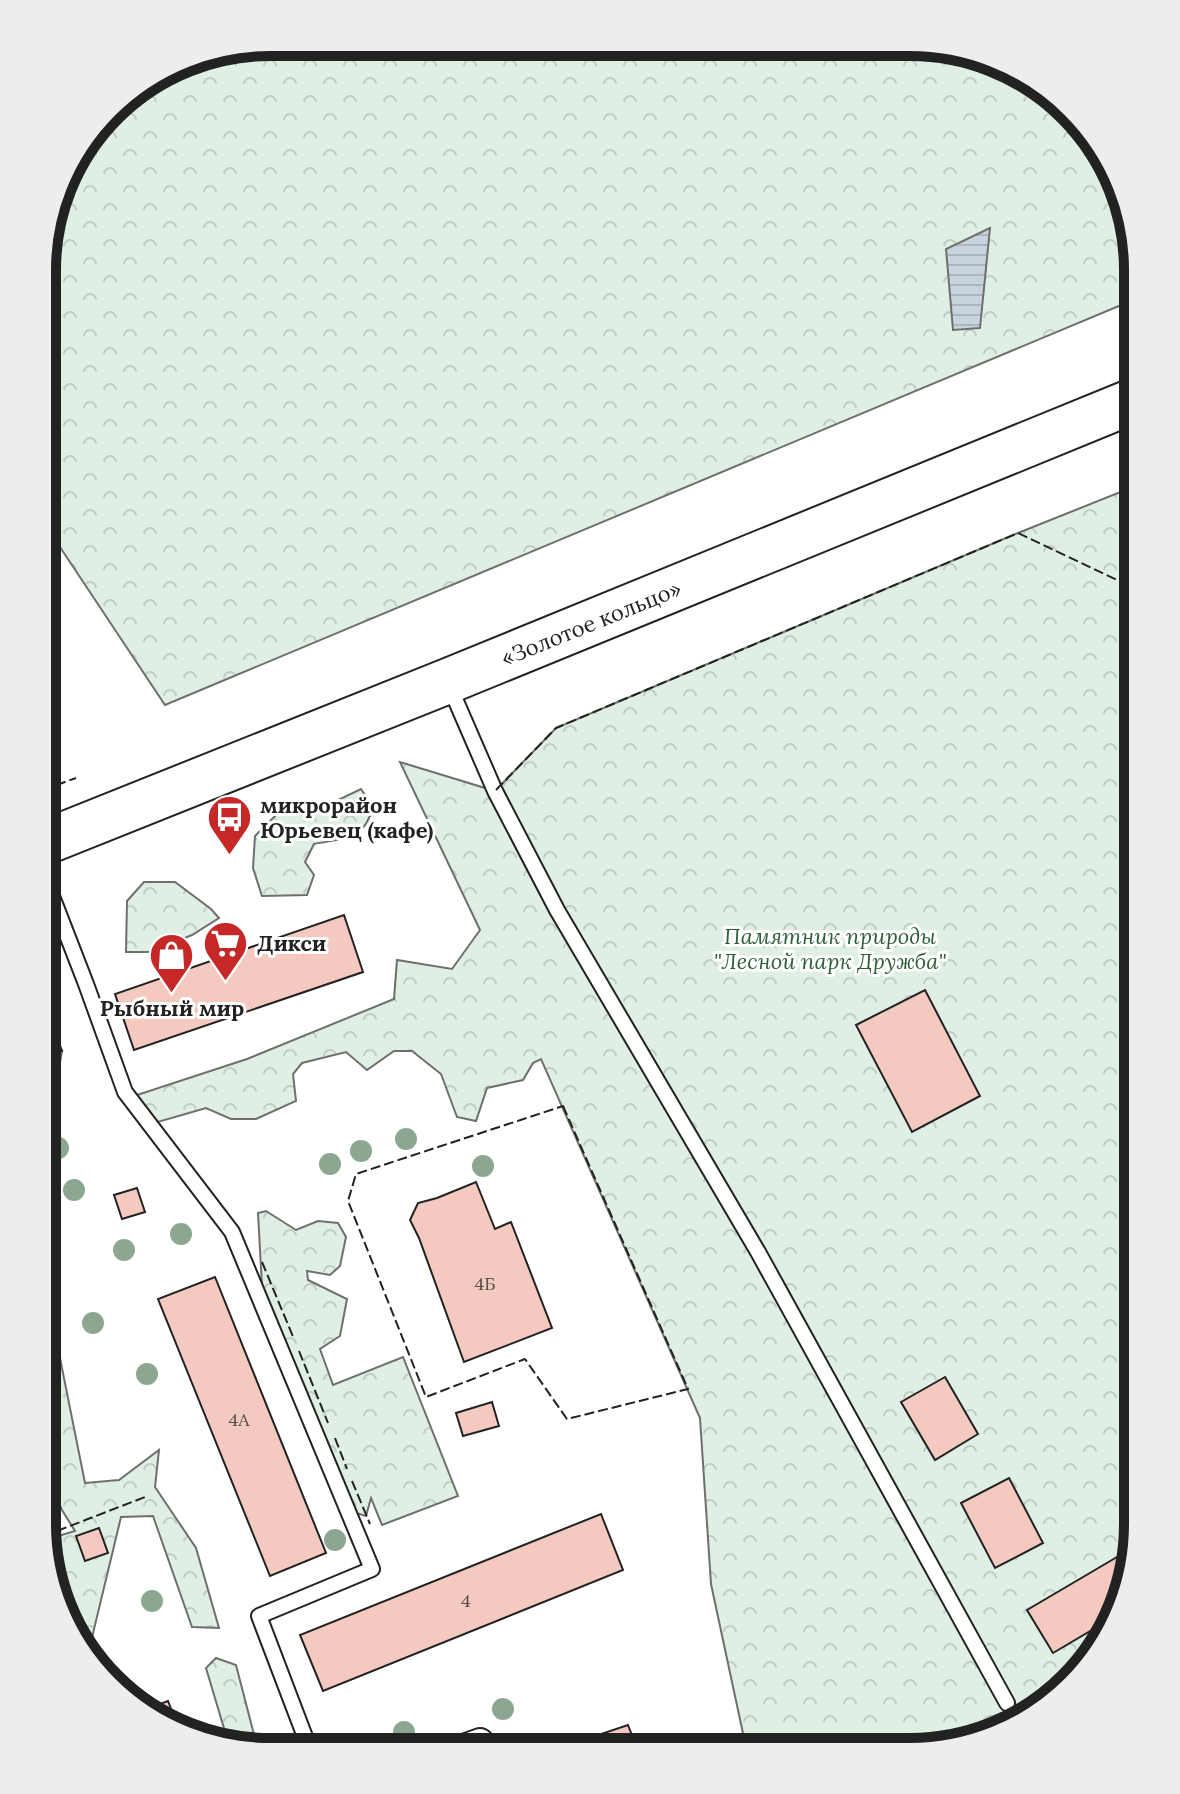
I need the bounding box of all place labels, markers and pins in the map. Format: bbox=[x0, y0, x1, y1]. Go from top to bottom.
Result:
place label: микрорайон Юрьевец (кафе) bbox=[260, 791, 433, 844]
bus stop icon: микрорайон Юрьевец (кафе) bbox=[205, 794, 253, 857]
supermarket icon: Дикси bbox=[202, 919, 250, 982]
place label: Дикси bbox=[257, 929, 326, 957]
shop icon: Рыбный мир bbox=[148, 931, 196, 994]
place label: Рыбный мир bbox=[100, 994, 244, 1022]

